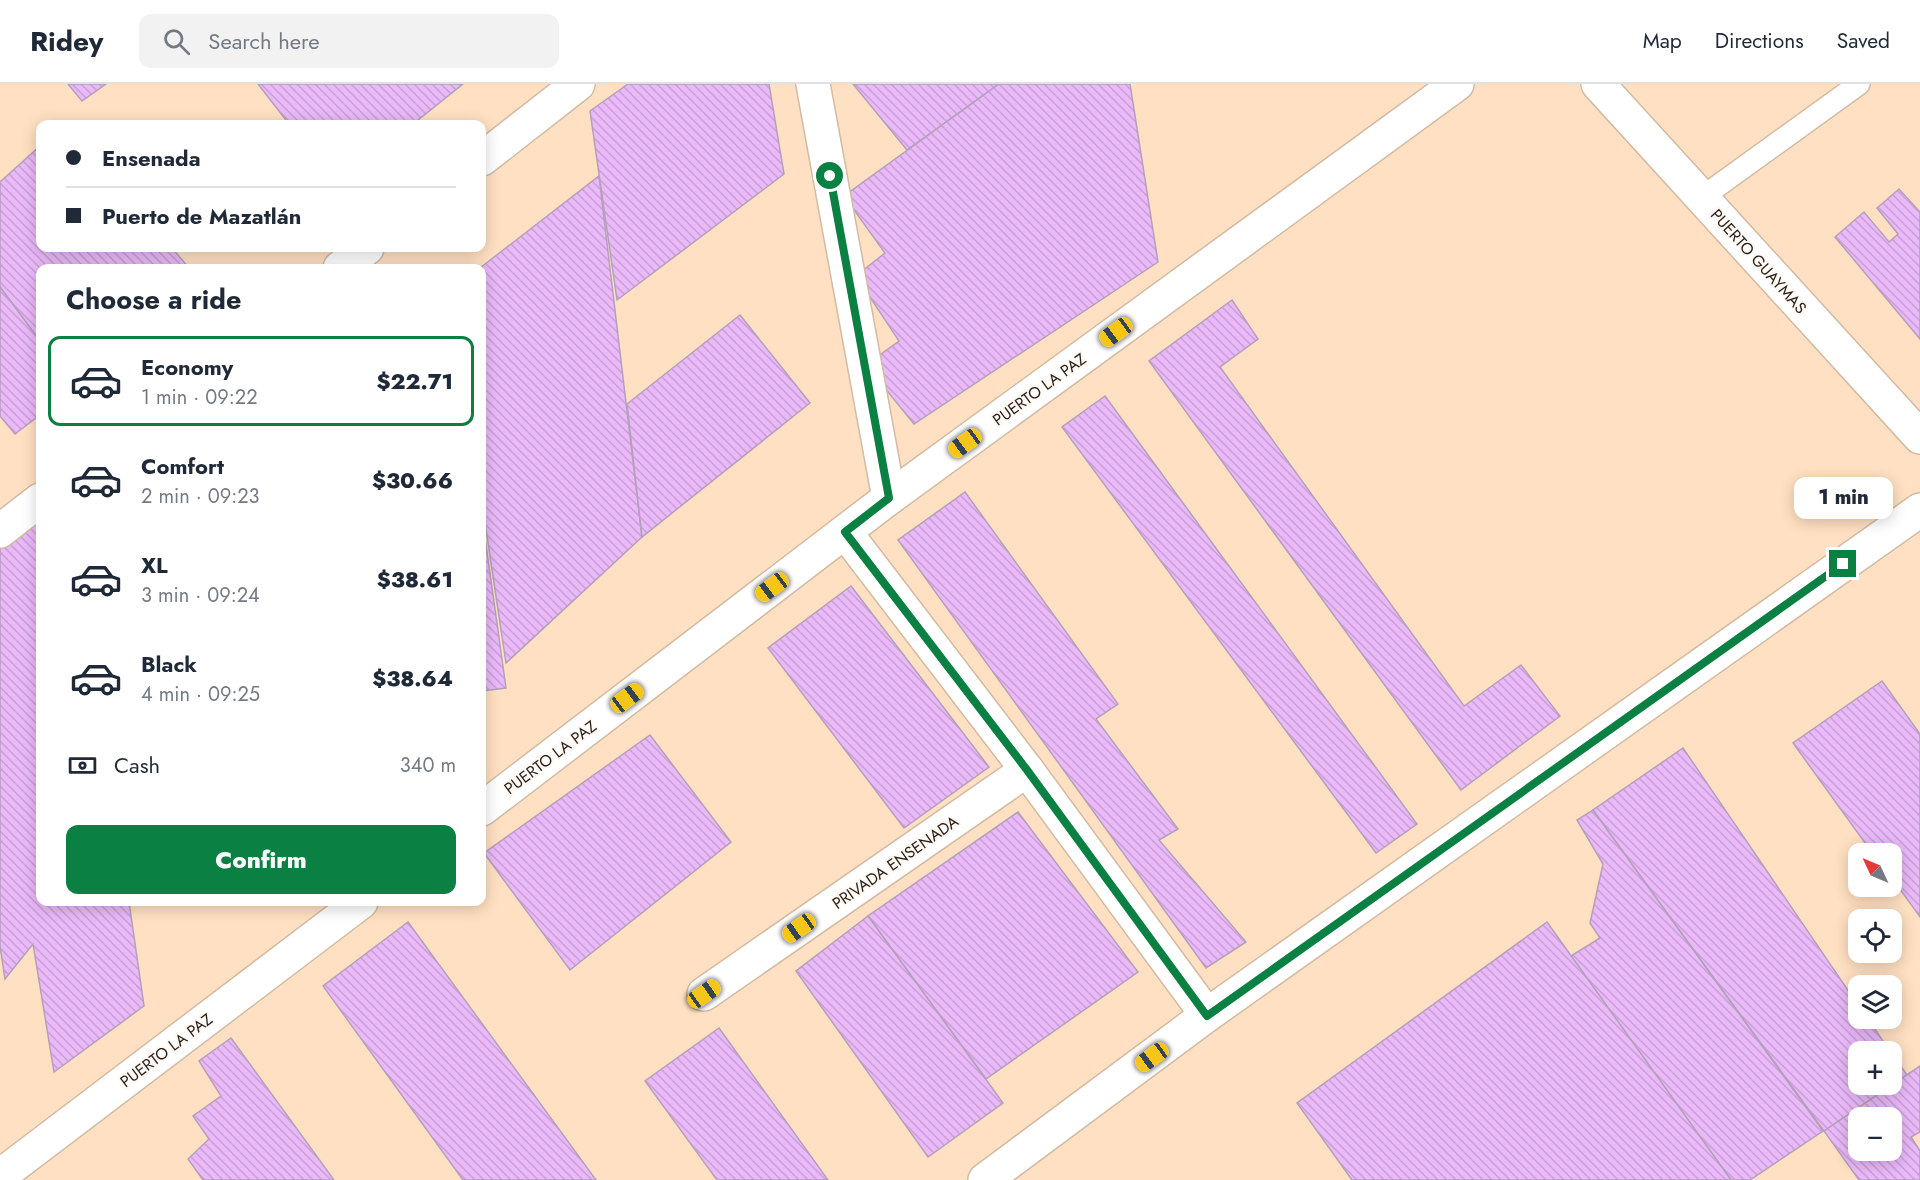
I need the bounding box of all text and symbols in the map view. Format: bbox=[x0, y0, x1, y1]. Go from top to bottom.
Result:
search box bbox=[139, 14, 559, 68]
text: Ridey bbox=[30, 21, 103, 62]
icon: search bbox=[160, 25, 193, 58]
text: Search here bbox=[208, 25, 320, 57]
text: Map bbox=[1643, 26, 1682, 56]
text: Directions bbox=[1715, 26, 1804, 56]
text: Saved bbox=[1837, 26, 1890, 56]
text: Ensenada bbox=[102, 142, 201, 174]
route start bbox=[816, 162, 843, 189]
text: Puerto de Mazatlán bbox=[102, 200, 301, 232]
street label: PUERTO GUAYMAS bbox=[1705, 204, 1812, 319]
text: Choose a ride bbox=[66, 280, 241, 319]
car bbox=[1096, 314, 1136, 350]
street label: PUERTO LA PAZ bbox=[988, 347, 1091, 431]
text: Economy bbox=[141, 351, 233, 383]
icon: car bbox=[69, 354, 123, 408]
text: $22.71 bbox=[376, 365, 453, 397]
text: 1 min · 09:22 bbox=[141, 383, 258, 412]
car bbox=[945, 425, 985, 461]
text: Comfort bbox=[141, 450, 224, 482]
icon: car bbox=[69, 453, 123, 507]
text: $30.66 bbox=[372, 464, 453, 496]
callout: 1 min bbox=[1794, 477, 1892, 519]
text: 2 min · 09:23 bbox=[141, 482, 260, 511]
text: 1 min bbox=[1818, 483, 1869, 512]
text: XL bbox=[141, 549, 168, 581]
route end bbox=[1829, 550, 1856, 577]
icon: car bbox=[69, 552, 123, 606]
text: $38.61 bbox=[377, 563, 453, 595]
car bbox=[752, 569, 792, 605]
text: 3 min · 09:24 bbox=[141, 581, 260, 610]
text: Black bbox=[141, 648, 197, 680]
icon: car bbox=[69, 651, 123, 705]
text: $38.64 bbox=[372, 662, 453, 694]
text: 4 min · 09:25 bbox=[141, 680, 260, 709]
car bbox=[607, 680, 647, 716]
street label: PUERTO LA PAZ bbox=[499, 715, 602, 800]
icon: cash bbox=[66, 749, 99, 782]
text: Cash bbox=[114, 749, 160, 781]
text: 340 m bbox=[400, 751, 456, 780]
street label: PRIVADA ENSENADA bbox=[827, 810, 964, 915]
button: Confirm bbox=[66, 825, 456, 894]
north arrow bbox=[1848, 843, 1902, 897]
map controls bbox=[1848, 843, 1902, 1161]
button: locate bbox=[1848, 909, 1902, 963]
car bbox=[779, 910, 819, 946]
button: layers bbox=[1848, 975, 1902, 1029]
car bbox=[684, 976, 724, 1012]
street label: PUERTO LA PAZ bbox=[115, 1008, 218, 1093]
car bbox=[1132, 1039, 1172, 1075]
button: + bbox=[1848, 1041, 1902, 1095]
button: − bbox=[1848, 1107, 1902, 1161]

